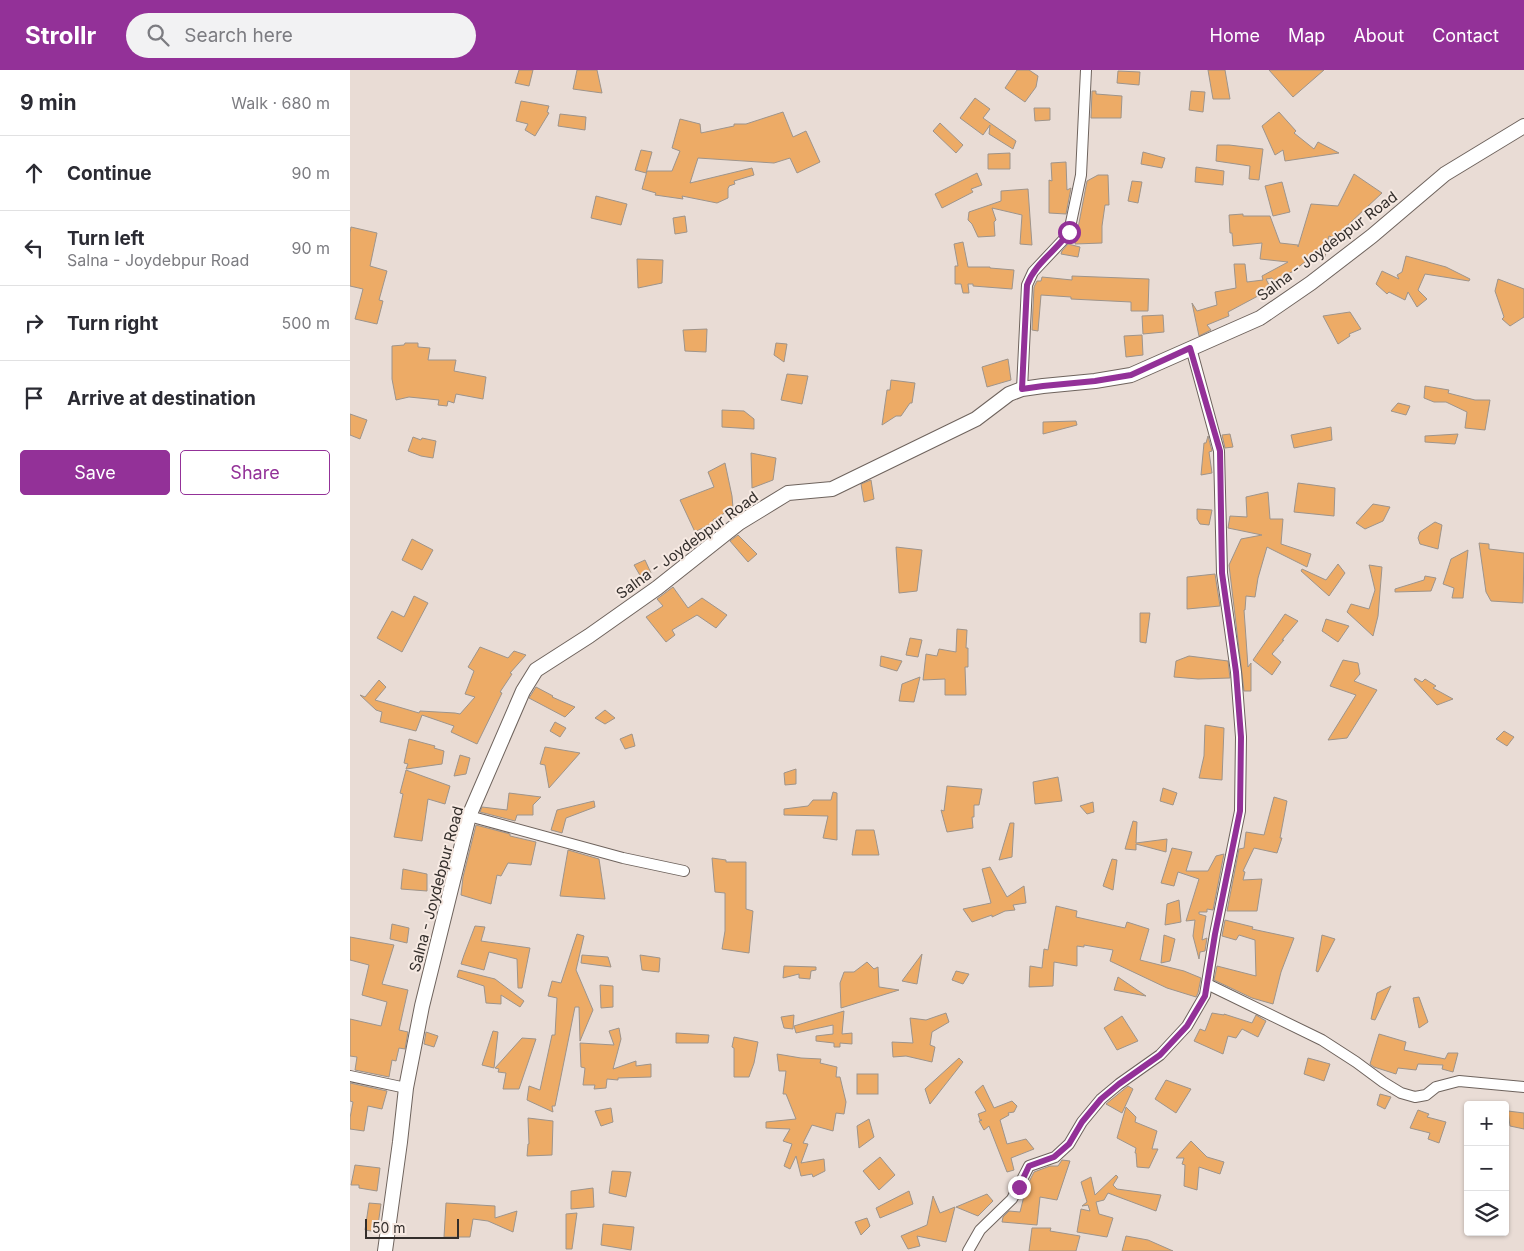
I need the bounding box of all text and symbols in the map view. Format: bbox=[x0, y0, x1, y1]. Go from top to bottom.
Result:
search box bbox=[126, 13, 476, 58]
text: Strollr bbox=[25, 21, 96, 50]
icon: search bbox=[144, 21, 172, 49]
text: Search here bbox=[184, 24, 293, 47]
text: Home bbox=[1210, 25, 1260, 46]
text: Map bbox=[1288, 25, 1325, 46]
text: About bbox=[1353, 25, 1404, 46]
text: Contact bbox=[1432, 25, 1499, 46]
text: 9 min bbox=[20, 90, 77, 115]
text: Walk · 680 m bbox=[231, 93, 330, 113]
icon: ahead bbox=[20, 159, 48, 187]
text: Continue bbox=[67, 162, 152, 185]
text: 90 m bbox=[291, 163, 330, 183]
street label: Salna - Joydebpur Road bbox=[1253, 187, 1401, 305]
route start bbox=[1058, 221, 1081, 244]
text: Turn left bbox=[67, 227, 145, 250]
icon: left bbox=[20, 234, 48, 262]
text: 90 m bbox=[291, 238, 330, 258]
text: Salna - Joydebpur Road bbox=[67, 250, 249, 270]
icon: right bbox=[20, 309, 48, 337]
text: Turn right bbox=[67, 312, 158, 335]
text: 500 m bbox=[282, 313, 330, 333]
icon: arrive bbox=[20, 384, 48, 412]
text: Arrive at destination bbox=[67, 387, 256, 410]
button: Save bbox=[20, 450, 170, 495]
button: Share bbox=[180, 450, 330, 495]
street label: Salna - Joydebpur Road bbox=[612, 487, 762, 603]
street label: Salna - Joydebpur Road bbox=[405, 804, 467, 974]
map controls bbox=[1464, 1101, 1509, 1236]
button: + bbox=[1464, 1101, 1509, 1146]
button: − bbox=[1464, 1146, 1509, 1191]
route end bbox=[1008, 1176, 1031, 1199]
button: layers bbox=[1464, 1191, 1509, 1236]
scale bar bbox=[365, 1216, 459, 1239]
text: 50 m bbox=[372, 1219, 406, 1236]

